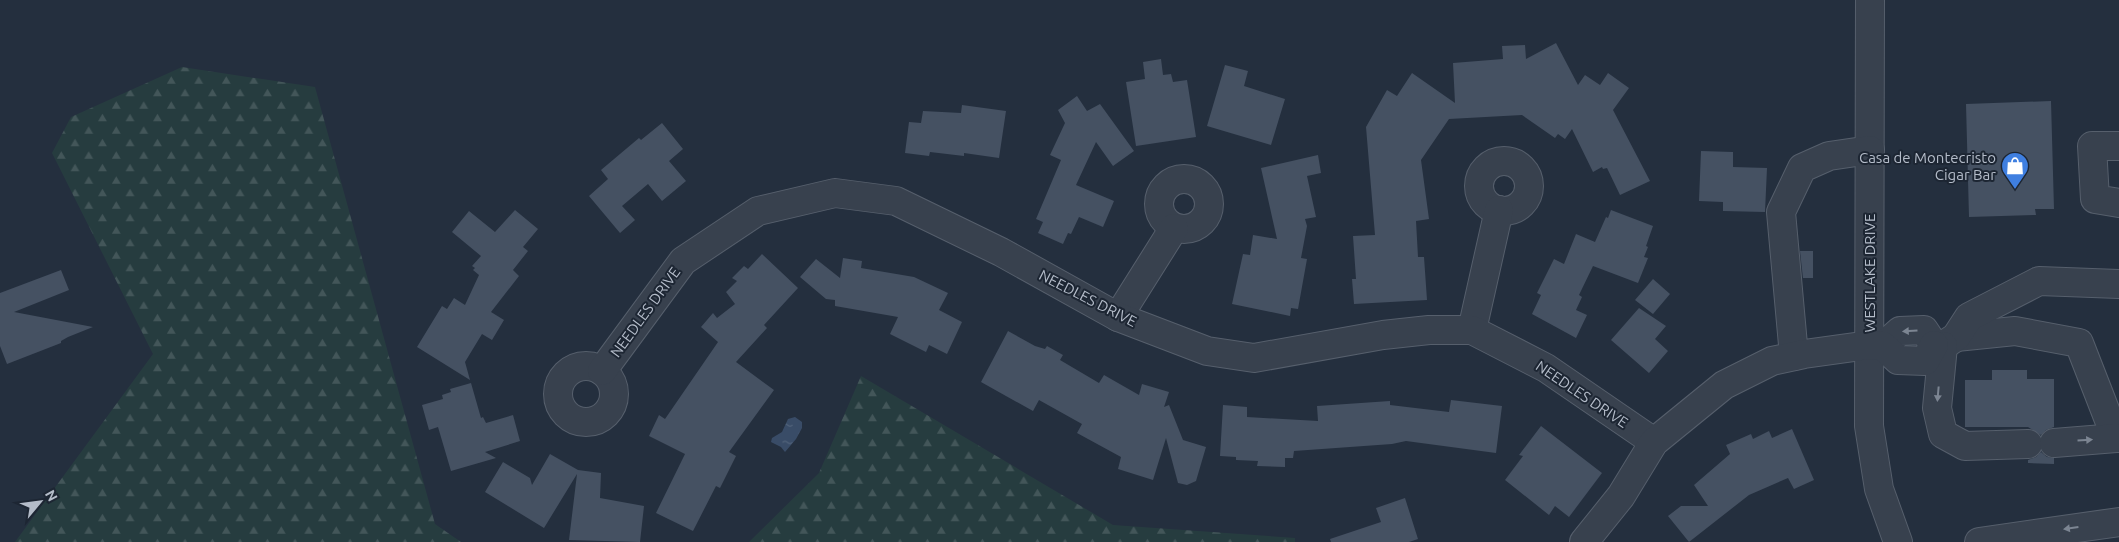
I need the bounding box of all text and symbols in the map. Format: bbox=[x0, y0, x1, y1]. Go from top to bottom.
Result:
place label: Casa de Montecristo Cigar Bar bbox=[1859, 149, 1996, 183]
shop icon: Casa de Montecristo Cigar Bar bbox=[2000, 151, 2030, 190]
street label: WESTLAKE DRIVE bbox=[1861, 214, 1878, 332]
street label: NEEDLES DRIVE bbox=[607, 264, 683, 360]
street label: NEEDLES DRIVE bbox=[1036, 266, 1140, 330]
one-way arrow bbox=[1902, 327, 1918, 335]
street label: NEEDLES DRIVE bbox=[1533, 357, 1631, 431]
one-way arrow bbox=[1934, 386, 1942, 402]
one-way arrow bbox=[2077, 436, 2093, 444]
north arrow bbox=[15, 477, 65, 527]
text: N bbox=[42, 487, 61, 504]
one-way arrow bbox=[2062, 525, 2078, 533]

